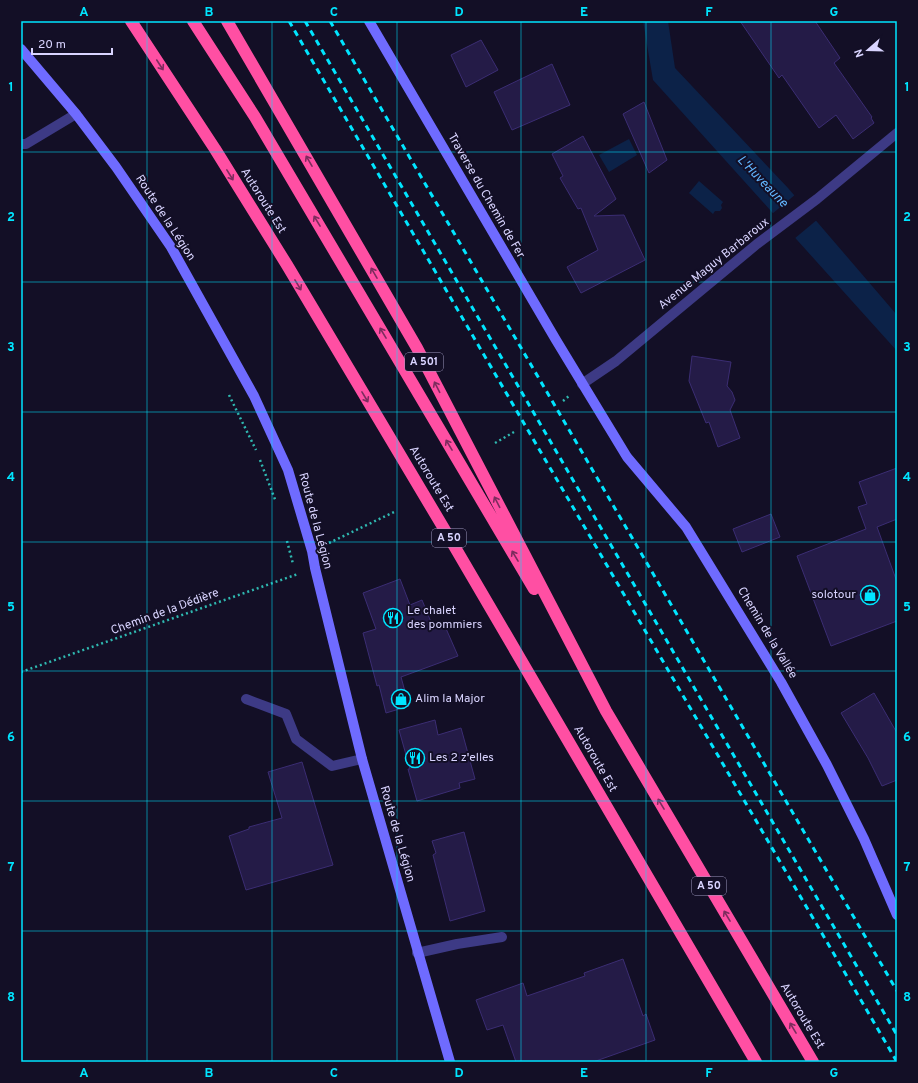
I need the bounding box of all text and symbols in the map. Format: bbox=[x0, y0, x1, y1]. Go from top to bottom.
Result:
text: A bbox=[79, 5, 89, 21]
text: B bbox=[205, 5, 214, 21]
text: C bbox=[330, 5, 338, 21]
text: D bbox=[454, 5, 464, 21]
text: E bbox=[580, 5, 588, 21]
text: F bbox=[705, 5, 713, 21]
text: G bbox=[830, 5, 839, 21]
scale bar bbox=[32, 30, 112, 56]
north arrow bbox=[848, 30, 888, 70]
text: 20 m bbox=[38, 37, 66, 53]
text: N bbox=[852, 47, 867, 59]
one-way arrow bbox=[156, 59, 164, 70]
text: 1 bbox=[8, 80, 14, 96]
text: 1 bbox=[904, 80, 910, 96]
street label: Traverse du Chemin de Fer bbox=[444, 130, 529, 262]
water label: L'Huveaune bbox=[733, 153, 791, 212]
one-way arrow bbox=[304, 155, 312, 167]
street label: Autoroute Est bbox=[236, 165, 290, 237]
one-way arrow bbox=[226, 169, 235, 180]
street label: Route de la Légion bbox=[131, 172, 199, 264]
text: 2 bbox=[7, 210, 15, 226]
text: 2 bbox=[903, 210, 911, 226]
street label: Avenue Maguy Barbaroux bbox=[655, 214, 773, 314]
one-way arrow bbox=[312, 215, 320, 227]
one-way arrow bbox=[369, 268, 377, 280]
one-way arrow bbox=[295, 279, 303, 291]
one-way arrow bbox=[378, 327, 386, 339]
text: 3 bbox=[7, 340, 15, 356]
text: 3 bbox=[903, 340, 911, 356]
road number: A 501 bbox=[405, 353, 443, 371]
one-way arrow bbox=[433, 381, 441, 393]
one-way arrow bbox=[361, 391, 369, 402]
one-way arrow bbox=[444, 439, 452, 451]
street label: Autoroute Est bbox=[405, 443, 457, 515]
text: 4 bbox=[7, 470, 15, 486]
text: 4 bbox=[903, 470, 911, 486]
street label: Route de la Légion bbox=[294, 471, 336, 571]
one-way arrow bbox=[493, 496, 501, 508]
road number: A 50 bbox=[432, 529, 466, 547]
one-way arrow bbox=[510, 551, 518, 563]
street label: Chemin de la Vallée bbox=[733, 584, 801, 682]
shop icon: solotour bbox=[859, 584, 881, 606]
street label: Chemin de la Dédière bbox=[109, 585, 221, 639]
place label: solotour bbox=[811, 587, 856, 603]
text: 5 bbox=[7, 600, 15, 616]
text: 5 bbox=[903, 600, 911, 616]
place label: Le chalet des pommiers bbox=[407, 603, 482, 633]
restaurant icon: Le chalet des pommiers bbox=[382, 607, 404, 629]
shop icon: Alim la Major bbox=[390, 688, 412, 710]
place label: Alim la Major bbox=[415, 691, 485, 707]
street label: Autoroute Est bbox=[569, 723, 621, 795]
text: 6 bbox=[7, 730, 15, 746]
text: 6 bbox=[903, 730, 911, 746]
restaurant icon: Les 2 z'elles bbox=[404, 747, 426, 769]
place label: Les 2 z'elles bbox=[429, 750, 494, 766]
street label: Route de la Légion bbox=[376, 784, 418, 884]
one-way arrow bbox=[657, 799, 665, 811]
text: 7 bbox=[8, 860, 15, 876]
text: 7 bbox=[904, 860, 911, 876]
road number: A 50 bbox=[692, 877, 726, 895]
one-way arrow bbox=[723, 910, 731, 922]
street label: Autoroute Est bbox=[776, 980, 828, 1052]
text: 8 bbox=[7, 990, 15, 1006]
text: 8 bbox=[903, 990, 911, 1006]
one-way arrow bbox=[789, 1022, 797, 1034]
text: A bbox=[79, 1066, 89, 1082]
text: B bbox=[205, 1066, 214, 1082]
text: C bbox=[330, 1066, 338, 1082]
text: D bbox=[454, 1066, 464, 1082]
text: E bbox=[580, 1066, 588, 1082]
text: F bbox=[705, 1066, 713, 1082]
text: G bbox=[830, 1066, 839, 1082]

